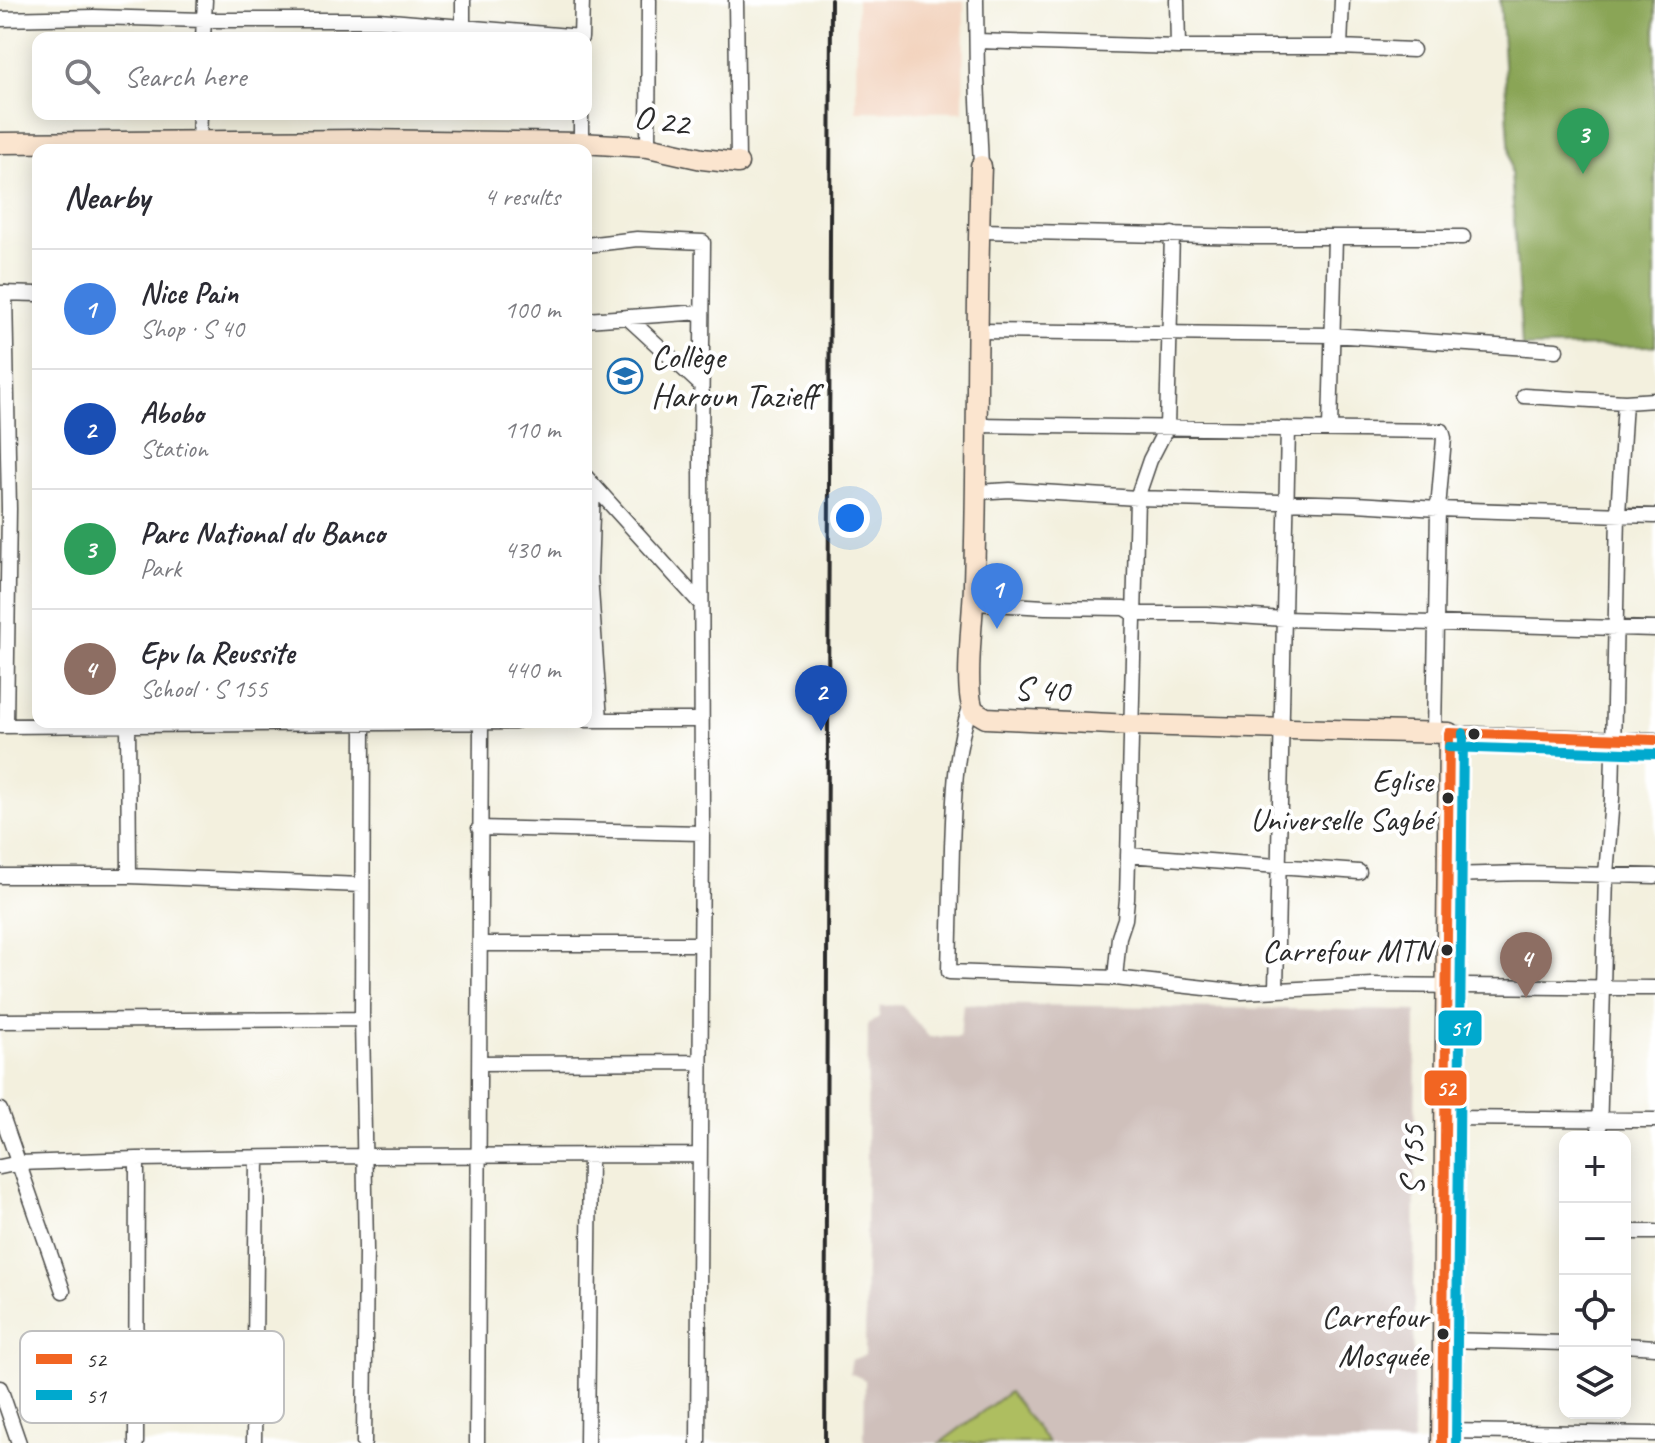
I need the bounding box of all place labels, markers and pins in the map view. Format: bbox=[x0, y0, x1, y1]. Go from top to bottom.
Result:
pin: 3 bbox=[1557, 108, 1609, 174]
place label: Collège Haroun Tazieff bbox=[651, 335, 825, 417]
school or university icon: Collège Haroun Tazieff bbox=[606, 357, 644, 395]
pin: 1 bbox=[971, 563, 1023, 629]
pin: 2 bbox=[795, 665, 847, 731]
unlabelled marker bbox=[1466, 726, 1482, 742]
place label: Eglise Universelle Sagbé bbox=[1250, 760, 1438, 840]
marker: Eglise Universelle Sagbé bbox=[1440, 790, 1456, 806]
place label: Carrefour MTN bbox=[1262, 930, 1437, 971]
pin: 4 bbox=[1500, 932, 1552, 998]
marker: Carrefour MTN bbox=[1439, 942, 1455, 958]
place label: Carrefour Mosquée bbox=[1322, 1296, 1431, 1376]
marker: Carrefour Mosquée bbox=[1435, 1326, 1451, 1342]

